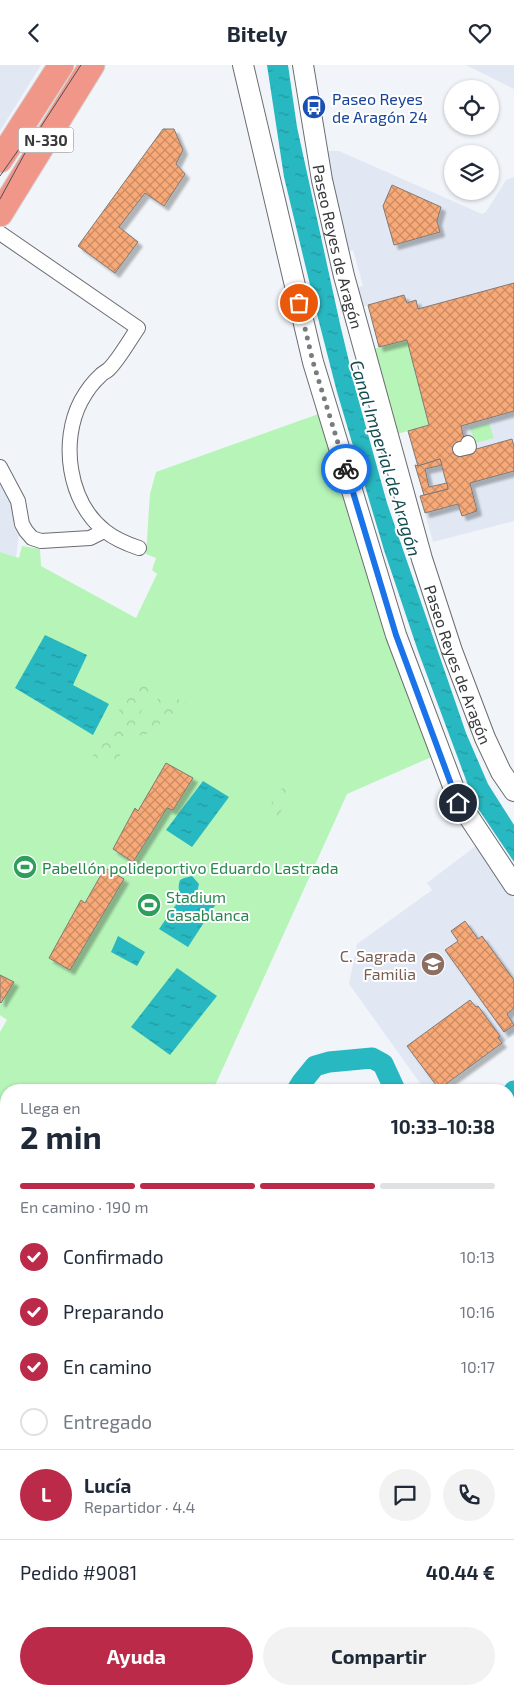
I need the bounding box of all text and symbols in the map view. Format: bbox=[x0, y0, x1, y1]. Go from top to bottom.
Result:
icon: back bbox=[20, 19, 48, 47]
icon: heart bbox=[466, 19, 494, 47]
text: Bitely bbox=[227, 20, 287, 46]
map controls bbox=[444, 80, 499, 200]
button: locate bbox=[444, 80, 499, 135]
place label: Paseo Reyes de Aragón 24 bbox=[332, 89, 428, 126]
bus stop icon: Paseo Reyes de Aragón 24 bbox=[301, 94, 327, 120]
road number: N-330 bbox=[18, 127, 74, 153]
button: layers bbox=[444, 145, 499, 200]
street label: Paseo Reyes de Aragón bbox=[310, 163, 367, 331]
pin bbox=[278, 282, 320, 324]
icon: bag bbox=[285, 289, 313, 317]
water label: Canal Imperial de Aragón bbox=[346, 357, 426, 559]
courier bbox=[321, 444, 371, 494]
icon: bike bbox=[332, 455, 360, 483]
street label: Paseo Reyes de Aragón bbox=[421, 582, 496, 747]
pin bbox=[437, 782, 479, 824]
icon: home bbox=[444, 789, 472, 817]
sports icon: Pabellón polideportivo Eduardo Lastrada bbox=[12, 854, 38, 880]
place label: Pabellón polideportivo Eduardo Lastrada bbox=[42, 858, 339, 877]
place label: Stadium Casablanca bbox=[166, 887, 249, 924]
sports icon: Stadium Casablanca bbox=[136, 892, 162, 918]
place label: C. Sagrada Familia bbox=[340, 946, 416, 983]
school or university icon: C. Sagrada Familia bbox=[420, 951, 446, 977]
text: Llega en bbox=[20, 1098, 81, 1117]
text: 10:33–10:38 bbox=[391, 1115, 495, 1138]
text: 2 min bbox=[20, 1117, 102, 1155]
text: En camino · 190 m bbox=[20, 1197, 148, 1216]
icon: check bbox=[20, 1243, 48, 1271]
text: Confirmado bbox=[63, 1245, 164, 1268]
text: 10:13 bbox=[460, 1247, 495, 1266]
icon: check bbox=[20, 1298, 48, 1326]
text: Preparando bbox=[63, 1300, 164, 1323]
text: 10:16 bbox=[460, 1302, 495, 1321]
icon: check bbox=[20, 1353, 48, 1381]
text: En camino bbox=[63, 1355, 152, 1378]
text: 10:17 bbox=[461, 1357, 495, 1376]
text: Entregado bbox=[63, 1410, 152, 1433]
button: chat bbox=[379, 1469, 431, 1521]
button: phone bbox=[443, 1469, 495, 1521]
text: Lucía bbox=[84, 1474, 131, 1497]
text: L bbox=[41, 1483, 51, 1506]
text: Repartidor · 4.4 bbox=[84, 1497, 195, 1516]
text: Pedido #9081 bbox=[20, 1561, 137, 1584]
text: 40.44 € bbox=[426, 1561, 495, 1584]
button: Ayuda bbox=[20, 1627, 253, 1685]
button: Compartir bbox=[263, 1627, 495, 1685]

